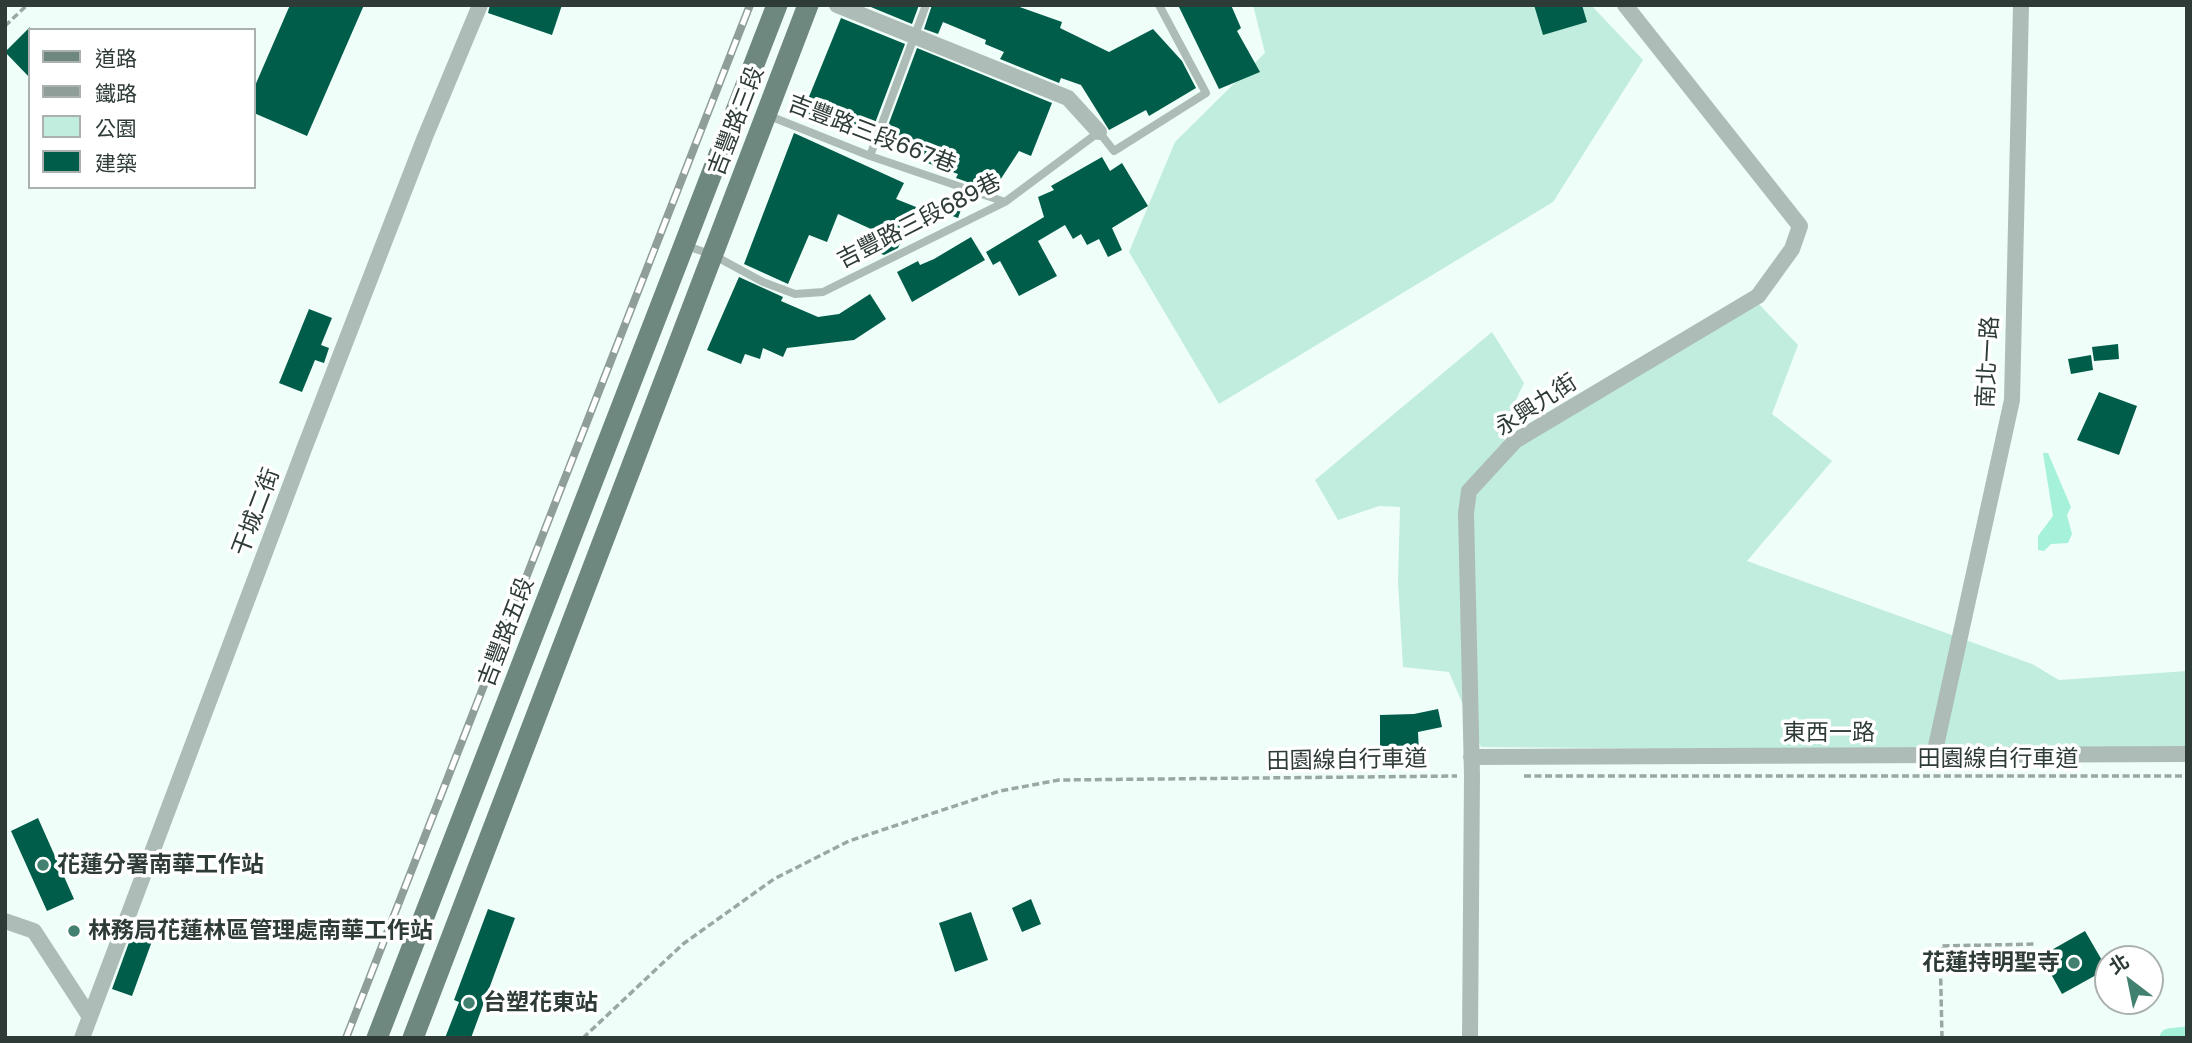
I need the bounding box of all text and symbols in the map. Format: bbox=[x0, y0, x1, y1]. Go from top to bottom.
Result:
legend bbox=[28, 28, 256, 189]
text: 道路 bbox=[95, 45, 137, 71]
street label: 吉豐路三段 bbox=[703, 62, 769, 180]
text: 鐵路 bbox=[95, 80, 137, 106]
street label: 吉豐路三段667巷 bbox=[784, 89, 960, 179]
text: 公園 bbox=[95, 115, 137, 141]
text: 建築 bbox=[95, 150, 137, 176]
street label: 吉豐路三段689巷 bbox=[833, 168, 1005, 274]
street label: 南北一路 bbox=[1972, 315, 2004, 409]
street label: 永興九街 bbox=[1490, 368, 1582, 442]
street label: 干城二街 bbox=[227, 464, 285, 560]
street label: 吉豐路五段 bbox=[473, 573, 539, 691]
street label: 東西一路 bbox=[1783, 719, 1875, 747]
street label: 田園線自行車道 bbox=[1266, 745, 1428, 775]
street label: 田園線自行車道 bbox=[1918, 745, 2078, 773]
place label: 花蓮分署南華工作站 bbox=[57, 851, 264, 879]
marker: 花蓮分署南華工作站 bbox=[35, 857, 51, 873]
place label: 林務局花蓮林區管理處南華工作站 bbox=[88, 917, 433, 945]
marker: 林務局花蓮林區管理處南華工作站 bbox=[66, 923, 82, 939]
north arrow bbox=[2094, 945, 2164, 1015]
place label: 花蓮持明聖寺 bbox=[1922, 949, 2060, 977]
text: 北 bbox=[2105, 949, 2133, 978]
marker: 花蓮持明聖寺 bbox=[2066, 955, 2082, 971]
place label: 台塑花東站 bbox=[483, 989, 598, 1017]
marker: 台塑花東站 bbox=[461, 995, 477, 1011]

